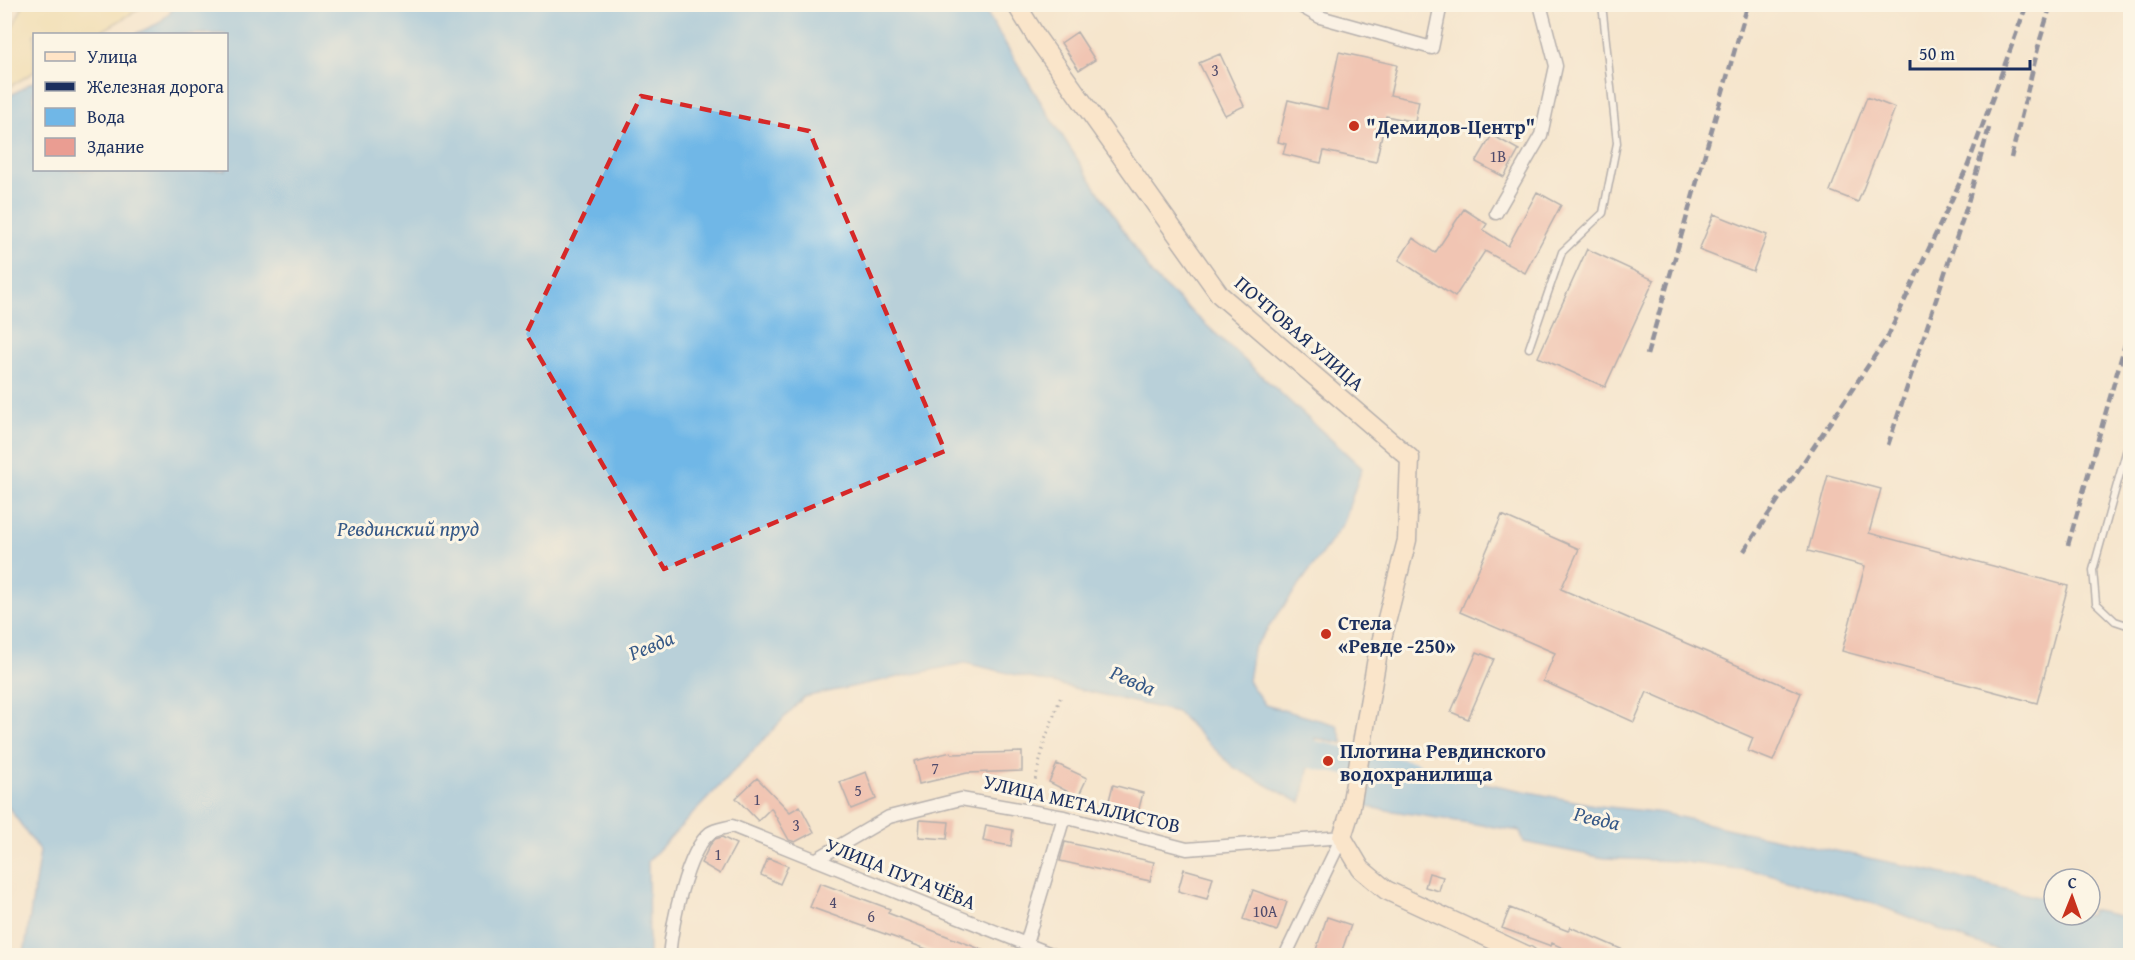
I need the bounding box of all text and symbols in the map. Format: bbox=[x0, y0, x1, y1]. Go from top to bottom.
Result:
legend bbox=[33, 33, 228, 171]
scale bar bbox=[1910, 33, 2030, 71]
text: 50 m bbox=[1919, 40, 1955, 67]
text: Улица bbox=[87, 43, 138, 70]
house number: 3 bbox=[1211, 58, 1219, 82]
text: Железная дорога bbox=[86, 73, 224, 100]
text: Вода bbox=[87, 103, 125, 130]
place label: "Демидов-Центр" bbox=[1366, 112, 1535, 141]
marker: "Демидов-Центр" bbox=[1347, 119, 1361, 133]
text: Здание bbox=[87, 133, 144, 160]
house number: 1В bbox=[1490, 144, 1506, 168]
street label: ПОЧТОВАЯ УЛИЦА bbox=[1229, 268, 1371, 398]
water label: Ревдинский пруд bbox=[336, 513, 479, 544]
place label: Стела «Ревде -250» bbox=[1338, 608, 1456, 660]
water label: Ревда bbox=[623, 622, 679, 668]
marker: Стела «Ревде -250» bbox=[1319, 627, 1333, 641]
water label: Ревда bbox=[1105, 656, 1161, 703]
place label: Плотина Ревдинского водохранилища bbox=[1340, 736, 1546, 788]
marker: Плотина Ревдинского водохранилища bbox=[1321, 754, 1335, 768]
house number: 7 bbox=[931, 756, 939, 780]
street label: УЛИЦА МЕТАЛЛИСТОВ bbox=[981, 766, 1183, 840]
house number: 5 bbox=[854, 778, 862, 802]
house number: 1 bbox=[753, 787, 761, 811]
water label: Ревда bbox=[1570, 797, 1623, 838]
house number: 3 bbox=[792, 813, 800, 837]
street label: УЛИЦА ПУГАЧЁВА bbox=[821, 829, 981, 917]
house number: 1 bbox=[714, 842, 722, 866]
north arrow bbox=[2042, 867, 2102, 927]
text: С bbox=[2068, 870, 2077, 894]
house number: 4 bbox=[829, 890, 837, 914]
house number: 10А bbox=[1252, 899, 1278, 923]
house number: 6 bbox=[867, 904, 875, 928]

